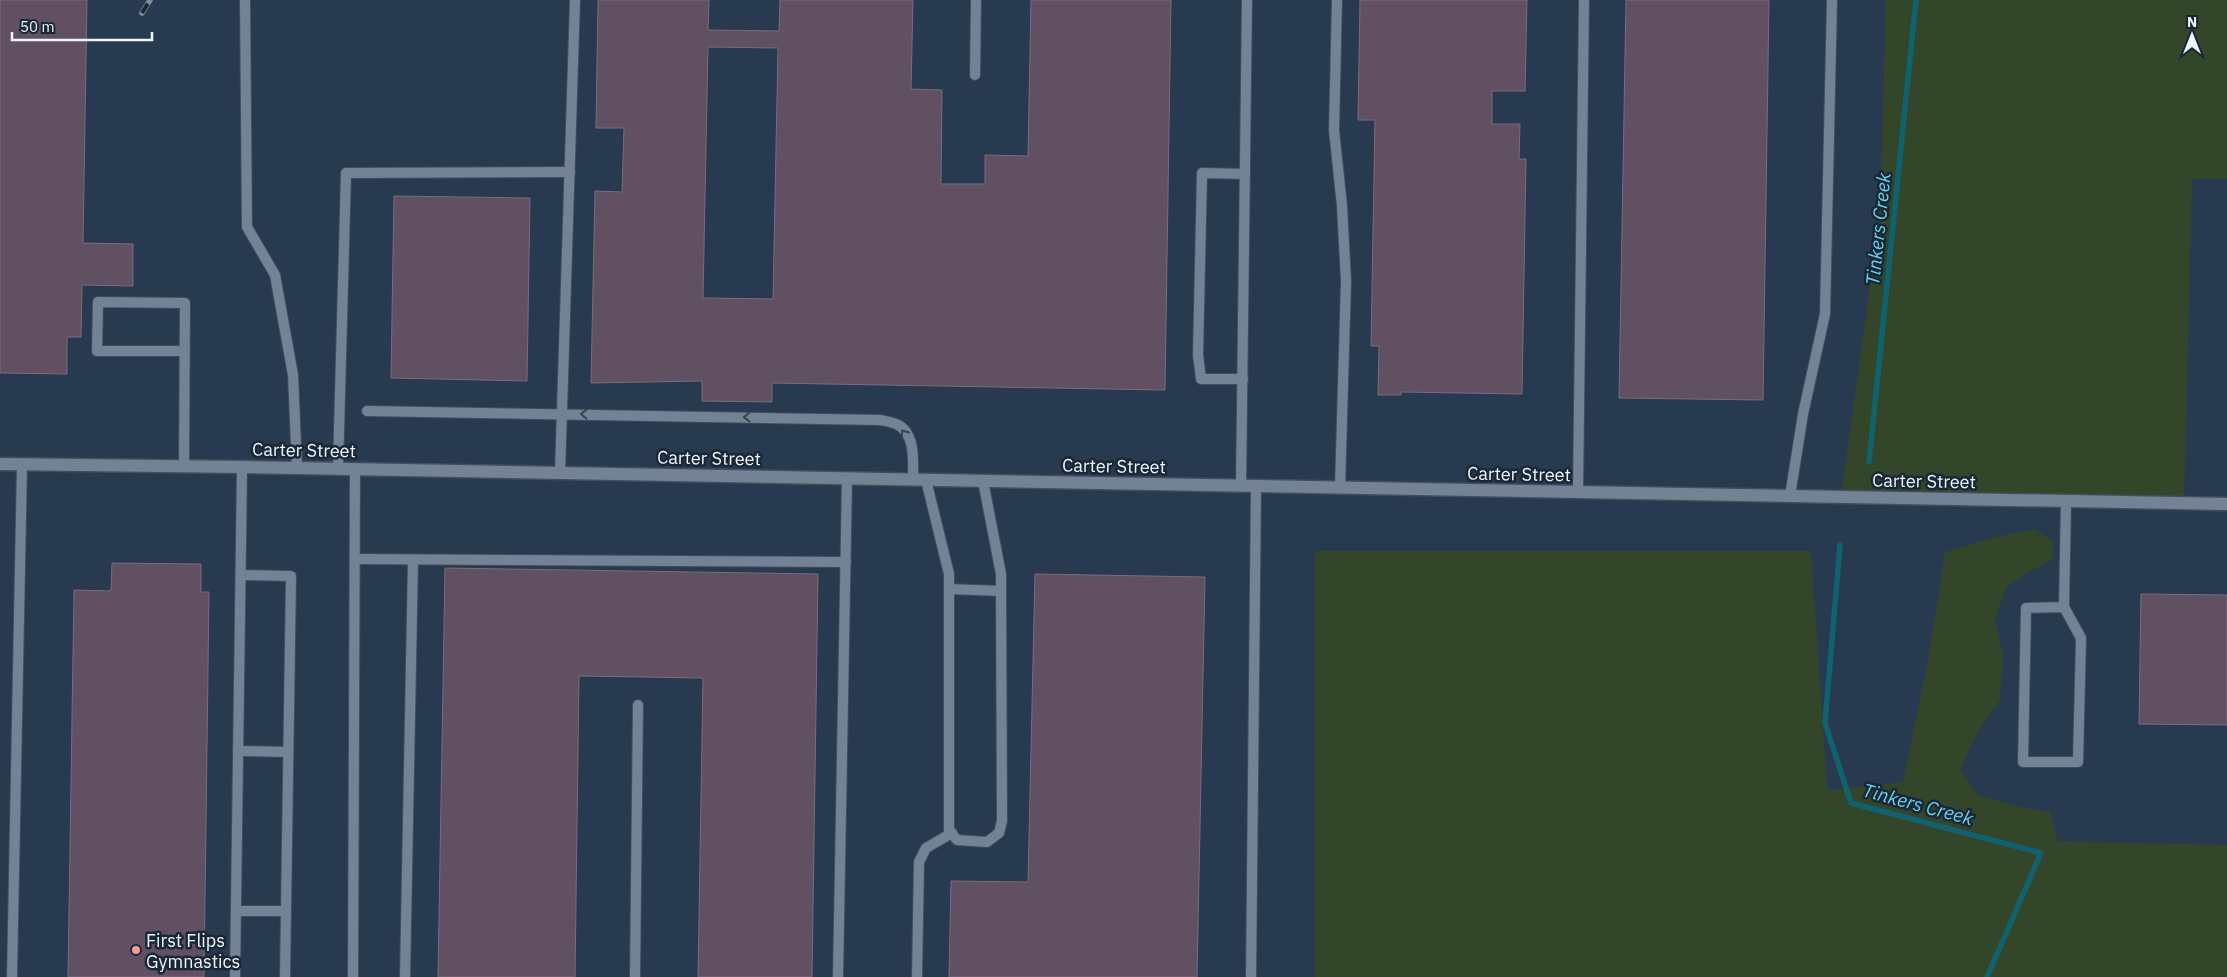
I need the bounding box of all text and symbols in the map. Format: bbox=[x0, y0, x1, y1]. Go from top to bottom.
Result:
scale bar bbox=[12, 10, 152, 42]
north arrow bbox=[2167, 10, 2217, 60]
text: N bbox=[2187, 13, 2197, 31]
text: 50 m bbox=[20, 17, 55, 36]
water label: Tinkers Creek bbox=[1860, 170, 1896, 287]
one-way arrow bbox=[580, 409, 588, 419]
one-way arrow bbox=[743, 412, 751, 423]
one-way arrow bbox=[901, 429, 910, 439]
street label: Carter Street bbox=[252, 438, 356, 462]
street label: Carter Street bbox=[657, 446, 761, 470]
street label: Carter Street bbox=[1062, 454, 1166, 478]
street label: Carter Street bbox=[1467, 462, 1571, 486]
street label: Carter Street bbox=[1872, 469, 1976, 493]
water label: Tinkers Creek bbox=[1860, 778, 1977, 831]
place label: First Flips Gymnastics bbox=[146, 929, 240, 973]
marker: First Flips Gymnastics bbox=[130, 944, 142, 956]

